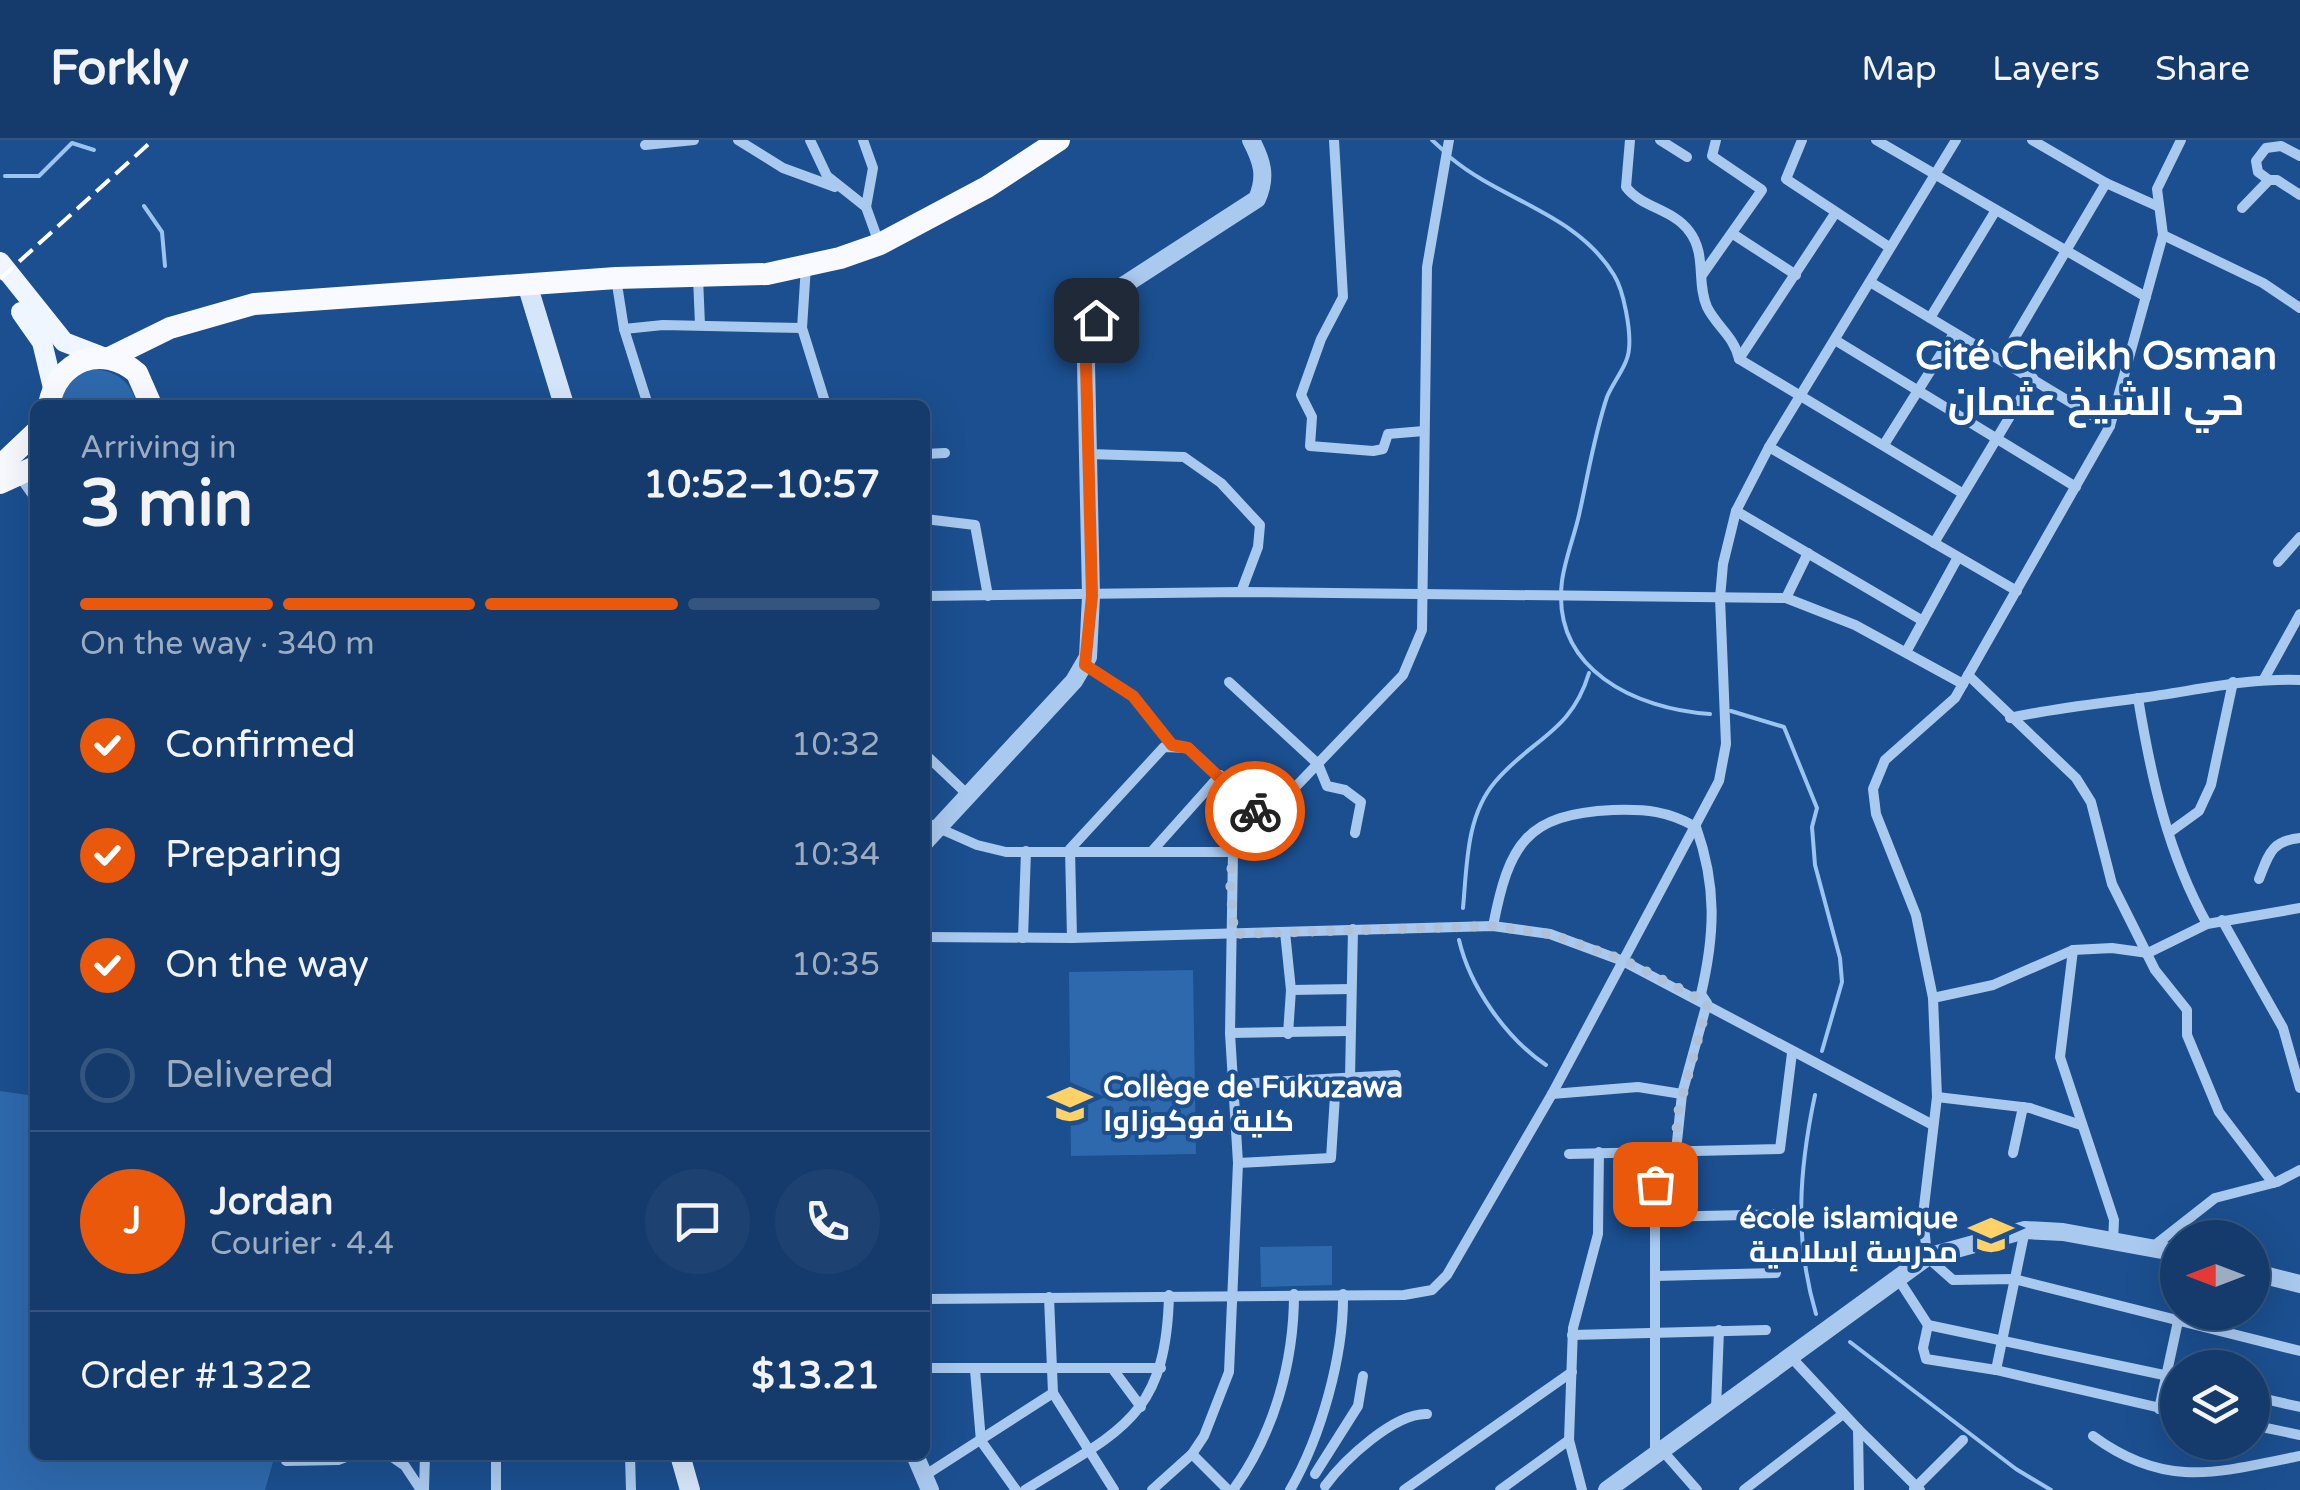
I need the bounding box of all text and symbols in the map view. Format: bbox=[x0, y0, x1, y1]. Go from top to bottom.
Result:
text: Forkly bbox=[50, 40, 189, 98]
text: Map bbox=[1861, 48, 1937, 90]
text: Layers bbox=[1992, 48, 2100, 90]
text: Share bbox=[2155, 48, 2250, 90]
pin bbox=[1054, 278, 1139, 363]
icon: home bbox=[1069, 293, 1124, 348]
district label: Cité Cheikh Osman حي الشيخ عثمان bbox=[1915, 332, 2277, 433]
text: Arriving in bbox=[80, 429, 237, 467]
text: 10:52–10:57 bbox=[643, 462, 880, 508]
text: 3 min bbox=[80, 465, 253, 544]
text: On the way · 340 m bbox=[80, 625, 375, 663]
icon: check bbox=[80, 718, 135, 773]
text: Confirmed bbox=[165, 722, 356, 768]
text: 10:32 bbox=[791, 726, 880, 764]
courier bbox=[1205, 761, 1305, 861]
icon: bike bbox=[1228, 784, 1283, 839]
icon: check bbox=[80, 828, 135, 883]
text: Preparing bbox=[165, 832, 342, 878]
text: 10:34 bbox=[791, 836, 880, 874]
icon: check bbox=[80, 938, 135, 993]
text: On the way bbox=[165, 942, 369, 988]
text: 10:35 bbox=[791, 946, 880, 984]
text: Delivered bbox=[165, 1052, 334, 1098]
place label: Collège de Fukuzawa كلية فوكوزاوا bbox=[1103, 1069, 1403, 1140]
school or university icon: Collège de Fukuzawa كلية فوكوزاوا bbox=[1046, 1080, 1094, 1128]
pin bbox=[1613, 1142, 1698, 1227]
icon: bag bbox=[1628, 1157, 1683, 1212]
button: chat bbox=[645, 1169, 750, 1274]
button: phone bbox=[775, 1169, 880, 1274]
text: Jordan bbox=[210, 1179, 333, 1225]
text: J bbox=[124, 1198, 141, 1244]
place label: école islamique مدرسة إسلامية bbox=[1739, 1200, 1958, 1272]
school or university icon: école islamique مدرسة إسلامية bbox=[1967, 1211, 2015, 1259]
north arrow bbox=[2160, 1220, 2270, 1330]
map controls bbox=[2160, 1220, 2270, 1460]
text: Courier · 4.4 bbox=[210, 1225, 394, 1263]
button: layers bbox=[2160, 1350, 2270, 1460]
text: Order #1322 bbox=[80, 1353, 313, 1399]
text: $13.21 bbox=[751, 1353, 880, 1399]

